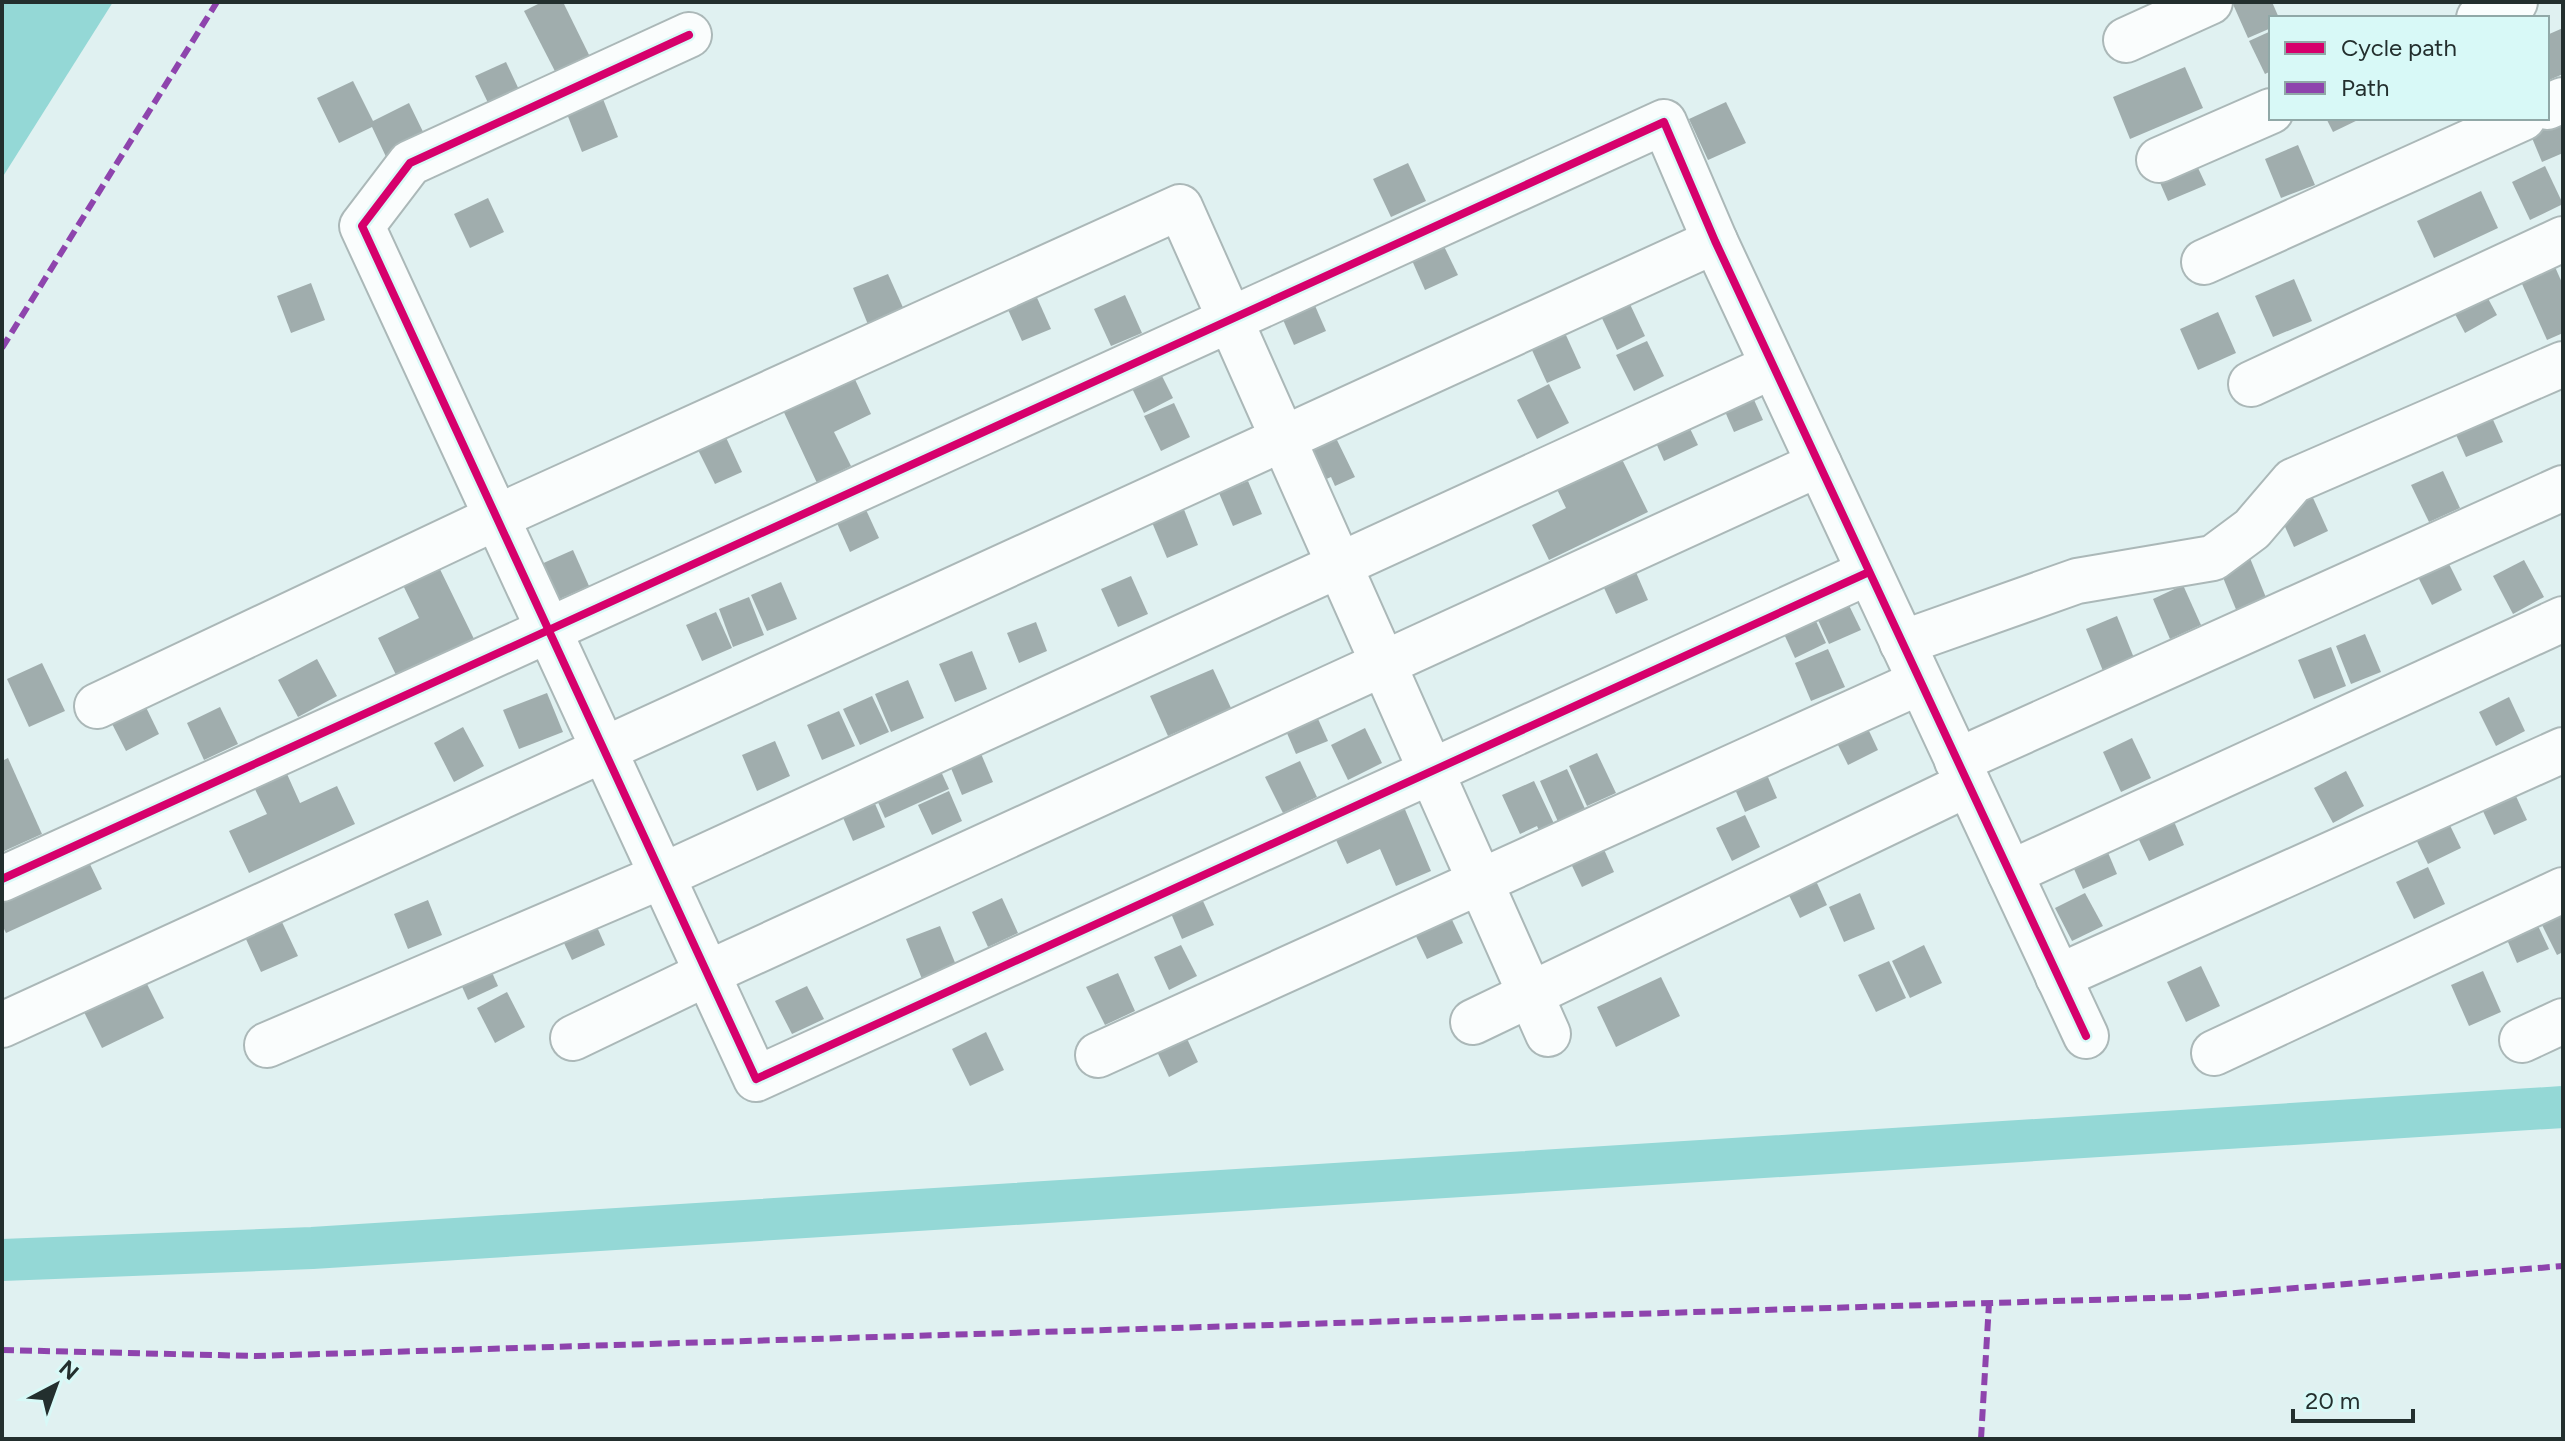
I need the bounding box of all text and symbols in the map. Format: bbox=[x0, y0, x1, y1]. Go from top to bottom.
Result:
legend bbox=[2269, 16, 2549, 120]
text: Cycle path bbox=[2341, 33, 2457, 62]
text: Path bbox=[2341, 73, 2389, 102]
north arrow bbox=[16, 1345, 96, 1425]
text: N bbox=[54, 1355, 84, 1386]
scale bar bbox=[2293, 1373, 2413, 1423]
text: 20 m bbox=[2305, 1386, 2360, 1415]

